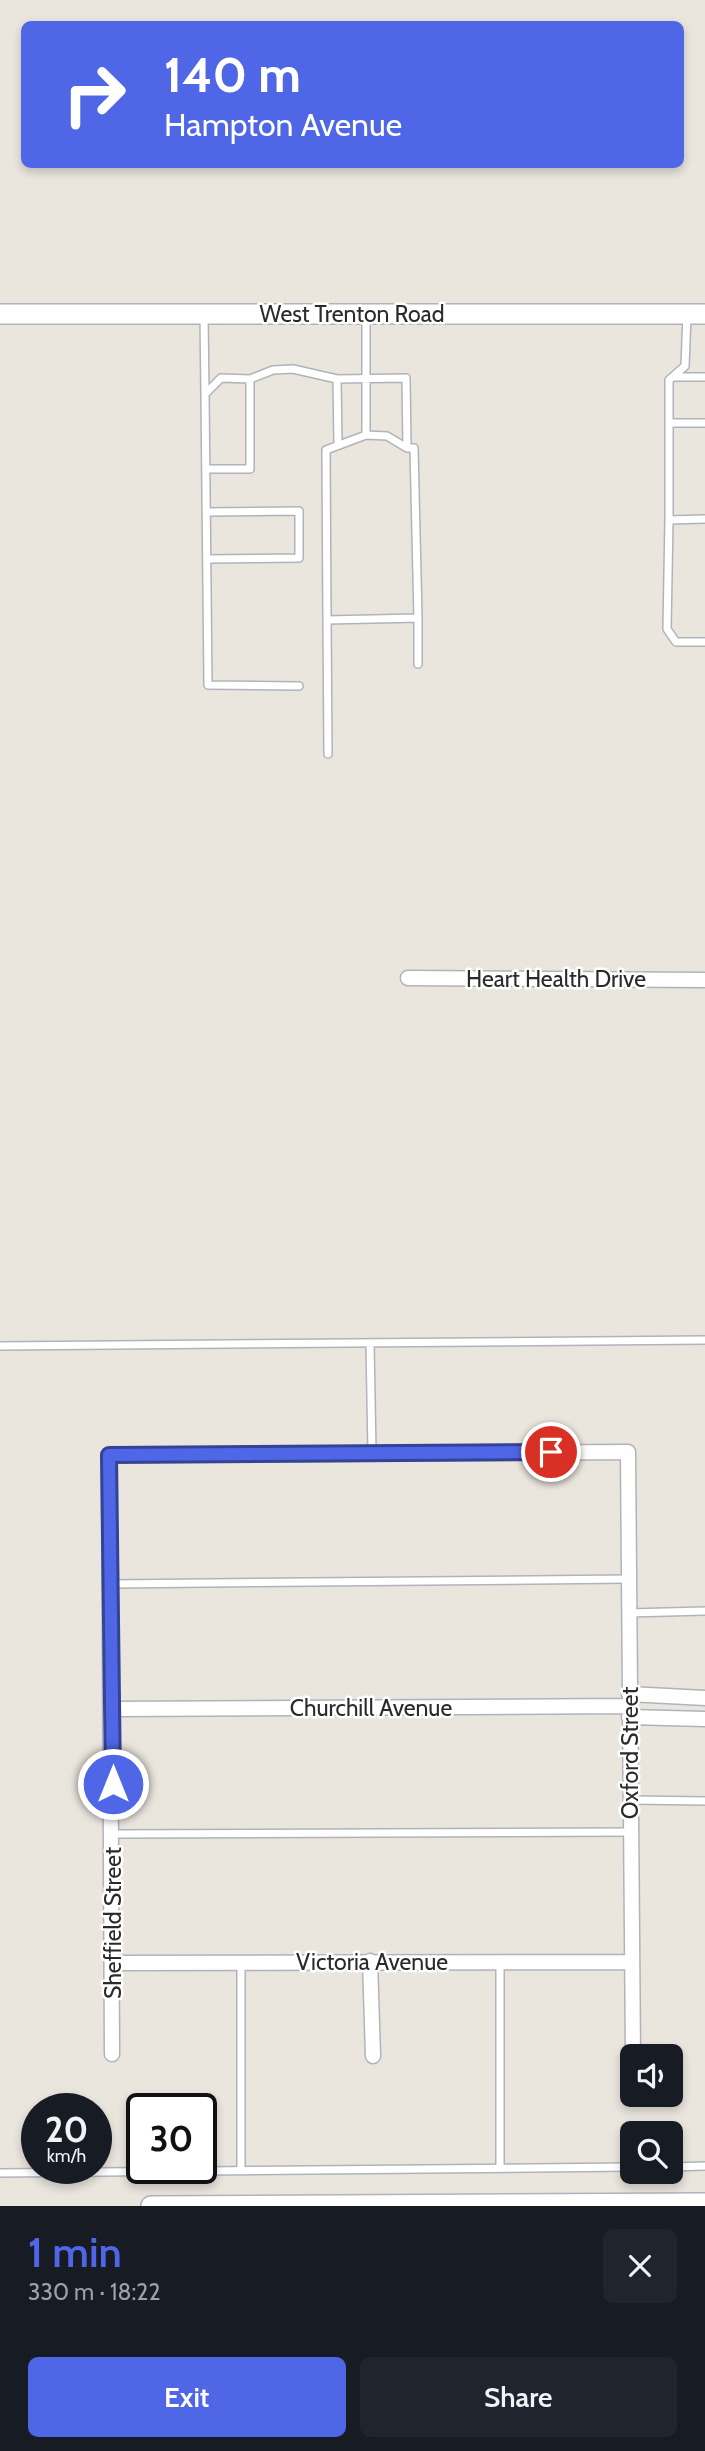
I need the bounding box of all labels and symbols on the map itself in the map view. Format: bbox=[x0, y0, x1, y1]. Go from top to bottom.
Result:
street label: West Trenton Road bbox=[260, 300, 444, 328]
street label: Heart Health Drive bbox=[466, 965, 646, 993]
pin bbox=[521, 1422, 581, 1482]
street label: Oxford Street bbox=[616, 1687, 644, 1819]
street label: Churchill Avenue bbox=[290, 1694, 452, 1722]
position arrow bbox=[76, 1747, 150, 1821]
street label: Sheffield Street bbox=[99, 1847, 127, 1999]
street label: Victoria Avenue bbox=[296, 1948, 448, 1976]
speed limit sign: 30 bbox=[126, 2093, 217, 2184]

